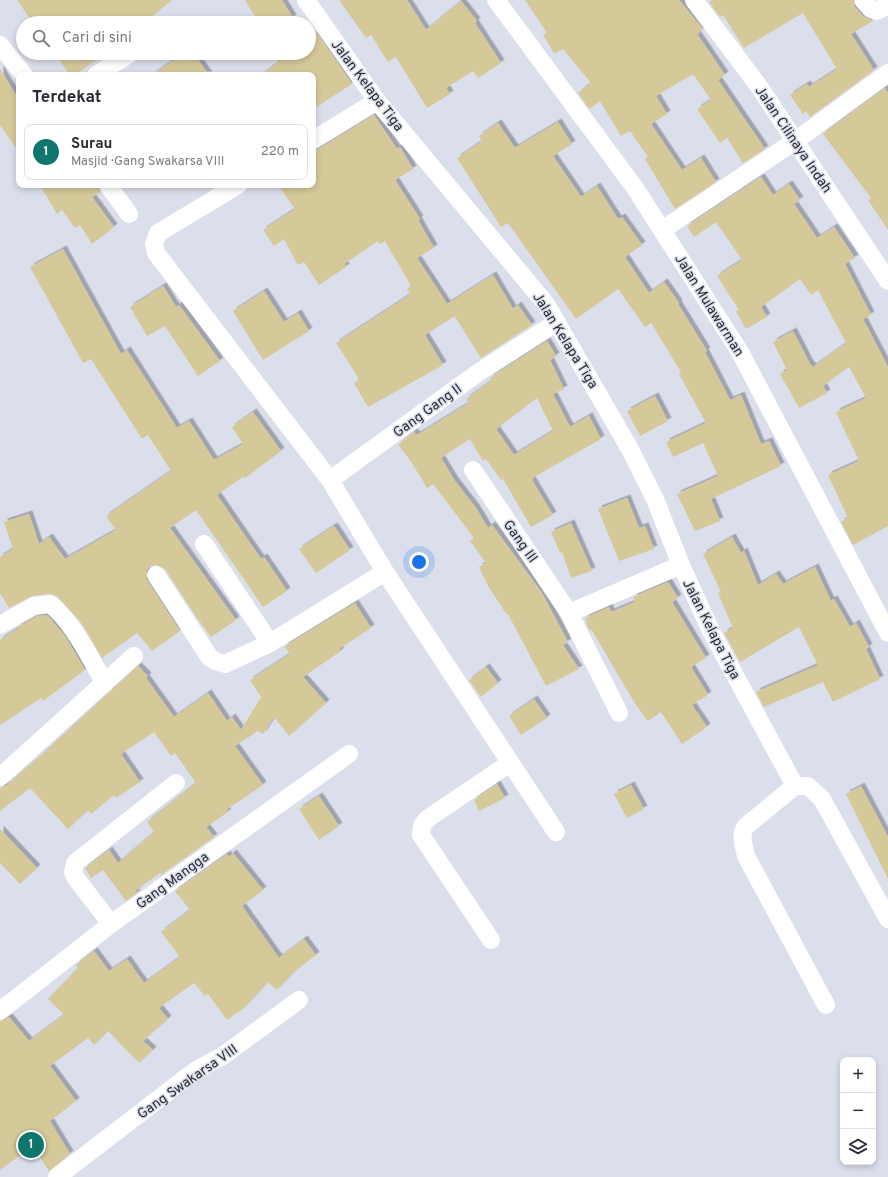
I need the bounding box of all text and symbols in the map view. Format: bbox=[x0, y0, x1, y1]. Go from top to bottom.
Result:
search box bbox=[16, 16, 316, 60]
icon: search bbox=[30, 27, 52, 49]
text: Cari di sini bbox=[62, 29, 132, 48]
street label: Jalan Kelapa Tiga bbox=[327, 37, 407, 135]
street label: Jalan Cilinaya Indah bbox=[751, 83, 835, 197]
text: Terdekat bbox=[32, 87, 101, 109]
text: Surau bbox=[71, 135, 112, 154]
text: 1 bbox=[43, 144, 49, 160]
text: 220 m bbox=[261, 144, 299, 160]
text: Masjid · Gang Swakarsa VIII bbox=[71, 154, 224, 170]
street label: Jalan Mulawarman bbox=[670, 251, 747, 360]
street label: Jalan Kelapa Tiga bbox=[528, 290, 601, 392]
street label: Gang Gang II bbox=[390, 381, 466, 442]
street label: Gang III bbox=[499, 517, 541, 566]
your location bbox=[409, 552, 429, 572]
street label: Jalan Kelapa Tiga bbox=[678, 577, 743, 683]
street label: Gang Mangga bbox=[133, 849, 213, 913]
street label: Gang Swakarsa VIII bbox=[134, 1041, 241, 1123]
map controls bbox=[840, 1057, 876, 1165]
button: + bbox=[840, 1057, 876, 1093]
button: − bbox=[840, 1093, 876, 1129]
button: layers bbox=[840, 1129, 876, 1165]
pin: 1 bbox=[18, 1130, 44, 1160]

